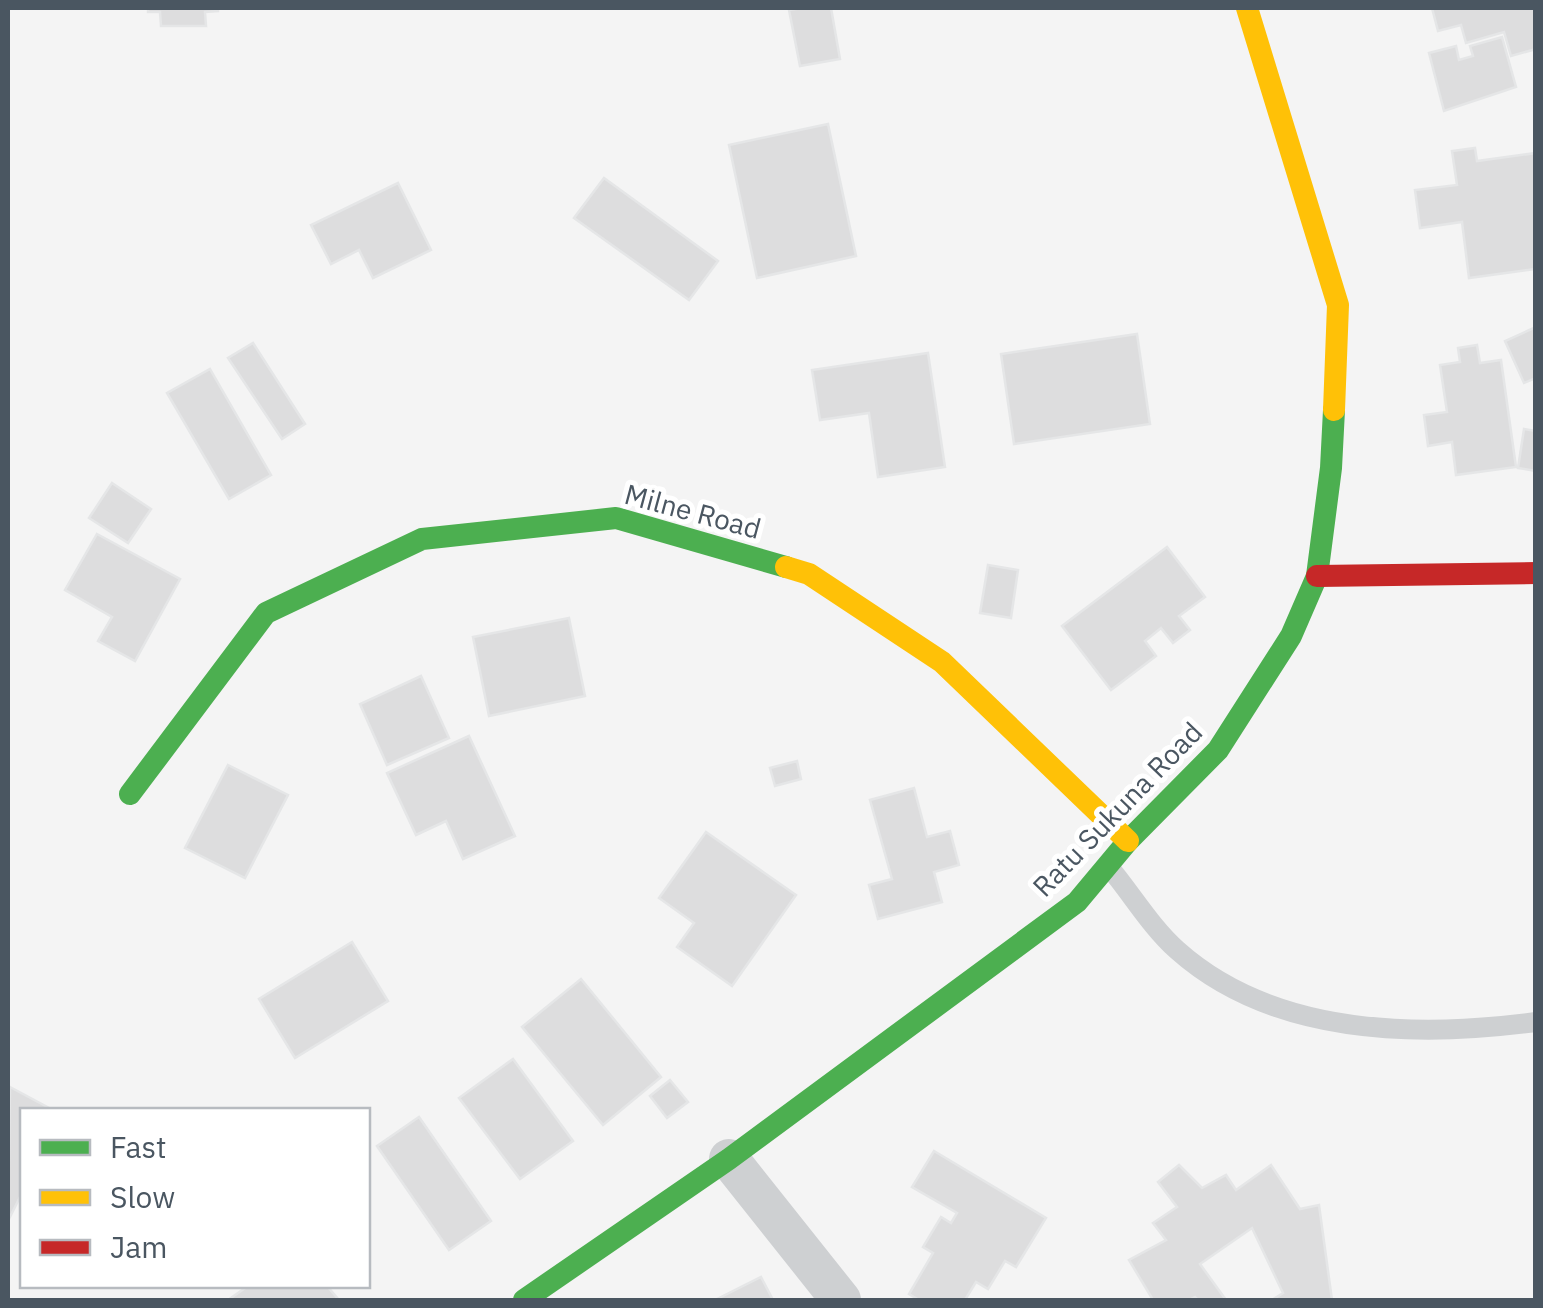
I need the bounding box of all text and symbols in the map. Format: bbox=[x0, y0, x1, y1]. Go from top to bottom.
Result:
street label: Milne Road bbox=[621, 475, 765, 547]
street label: Ratu Sukuna Road bbox=[1024, 714, 1210, 904]
legend bbox=[20, 1108, 370, 1288]
text: Fast bbox=[110, 1127, 167, 1166]
text: Slow bbox=[110, 1177, 175, 1216]
text: Jam bbox=[110, 1227, 168, 1266]

